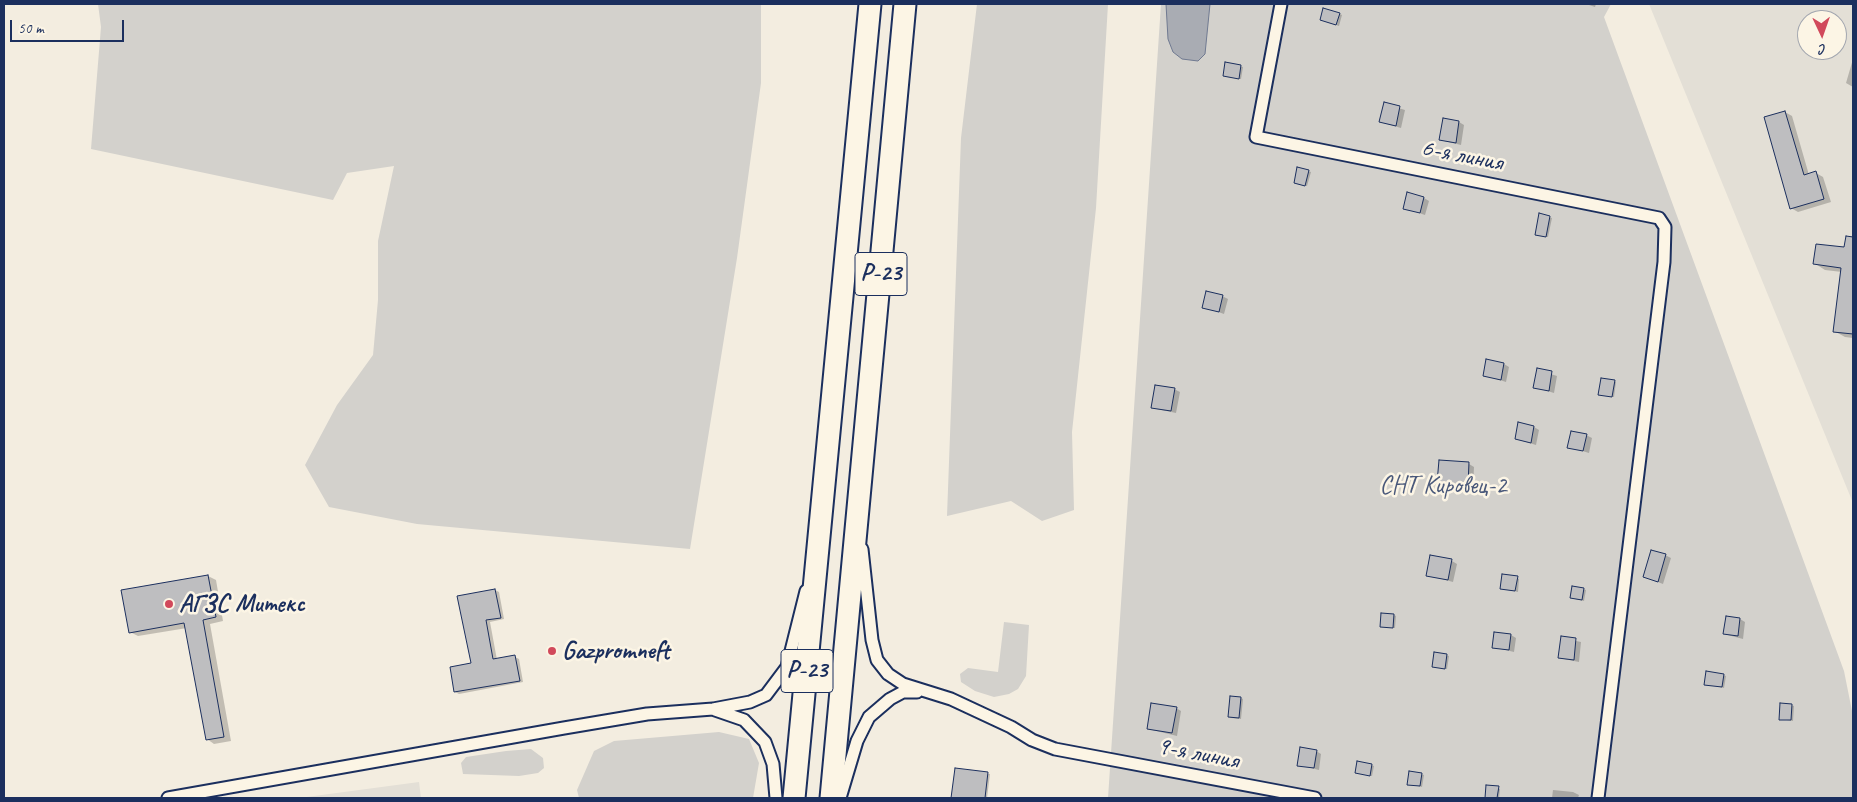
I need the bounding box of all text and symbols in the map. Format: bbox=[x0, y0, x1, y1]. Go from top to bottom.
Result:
scale bar bbox=[12, 10, 126, 42]
north arrow bbox=[1797, 10, 1847, 60]
text: 50 m bbox=[18, 19, 44, 38]
text: С bbox=[1819, 41, 1827, 58]
street label: 6-я линия bbox=[1419, 133, 1505, 179]
road number: Р-23 bbox=[855, 252, 907, 296]
park label: СНТ Кировец-2 bbox=[1380, 471, 1506, 501]
place label: АГЗС Митекс bbox=[179, 589, 305, 619]
marker: АГЗС Митекс bbox=[163, 598, 175, 610]
place label: Gazpromneft bbox=[562, 636, 669, 666]
marker: Gazpromneft bbox=[546, 645, 558, 657]
road number: Р-23 bbox=[781, 649, 833, 692]
street label: 9-я линия bbox=[1155, 731, 1241, 777]

